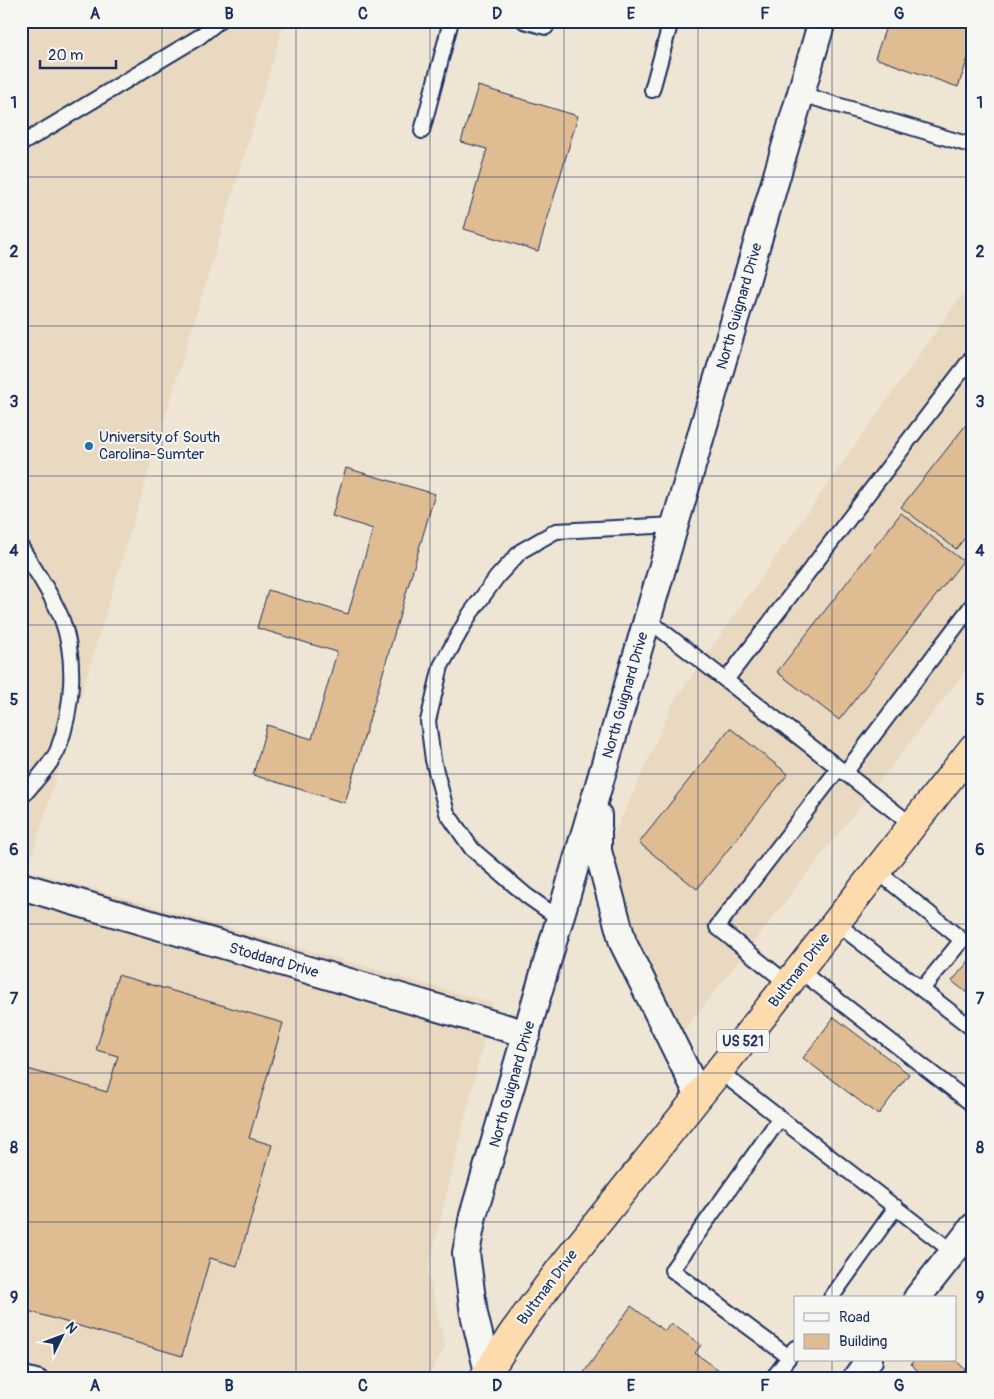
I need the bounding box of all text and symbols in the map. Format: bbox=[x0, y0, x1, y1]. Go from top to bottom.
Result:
text: A bbox=[90, 4, 101, 24]
text: B bbox=[224, 4, 234, 24]
text: C bbox=[358, 4, 368, 24]
text: D bbox=[492, 4, 502, 24]
text: E bbox=[627, 4, 636, 24]
text: F bbox=[760, 4, 770, 24]
text: G bbox=[894, 4, 905, 24]
scale bar bbox=[40, 38, 116, 70]
text: 20 m bbox=[48, 46, 83, 65]
text: 1 bbox=[11, 93, 17, 113]
text: 1 bbox=[977, 93, 983, 113]
street label: North Guignard Drive bbox=[712, 240, 767, 372]
text: 2 bbox=[10, 242, 19, 262]
text: 2 bbox=[976, 242, 985, 262]
text: 3 bbox=[10, 392, 19, 412]
text: 3 bbox=[976, 392, 985, 412]
place label: University of South Carolina-Sumter bbox=[99, 428, 220, 464]
marker: University of South Carolina-Sumter bbox=[83, 440, 95, 452]
text: 4 bbox=[9, 541, 19, 561]
text: 4 bbox=[975, 541, 985, 561]
street label: North Guignard Drive bbox=[598, 629, 653, 761]
text: 5 bbox=[10, 690, 19, 710]
text: 5 bbox=[976, 690, 985, 710]
text: 6 bbox=[9, 840, 19, 860]
text: 6 bbox=[975, 840, 985, 860]
street label: Bultman Drive bbox=[764, 929, 835, 1011]
street label: Stoddard Drive bbox=[227, 939, 321, 982]
text: 7 bbox=[10, 989, 19, 1009]
text: 7 bbox=[976, 989, 985, 1009]
street label: North Guignard Drive bbox=[485, 1018, 540, 1150]
road number: US 521 bbox=[717, 1030, 769, 1052]
text: 8 bbox=[10, 1138, 18, 1158]
text: 8 bbox=[976, 1138, 984, 1158]
street label: Bultman Drive bbox=[513, 1245, 582, 1329]
text: 9 bbox=[10, 1288, 18, 1308]
text: 9 bbox=[976, 1288, 984, 1308]
legend bbox=[794, 1296, 956, 1362]
text: Road bbox=[839, 1308, 870, 1327]
north arrow bbox=[38, 1312, 88, 1362]
text: N bbox=[62, 1318, 81, 1337]
text: Building bbox=[839, 1332, 887, 1351]
text: A bbox=[90, 1376, 101, 1396]
text: B bbox=[224, 1376, 234, 1396]
text: C bbox=[358, 1376, 368, 1396]
text: D bbox=[492, 1376, 502, 1396]
text: E bbox=[627, 1376, 636, 1396]
text: F bbox=[760, 1376, 770, 1396]
text: G bbox=[894, 1376, 905, 1396]

